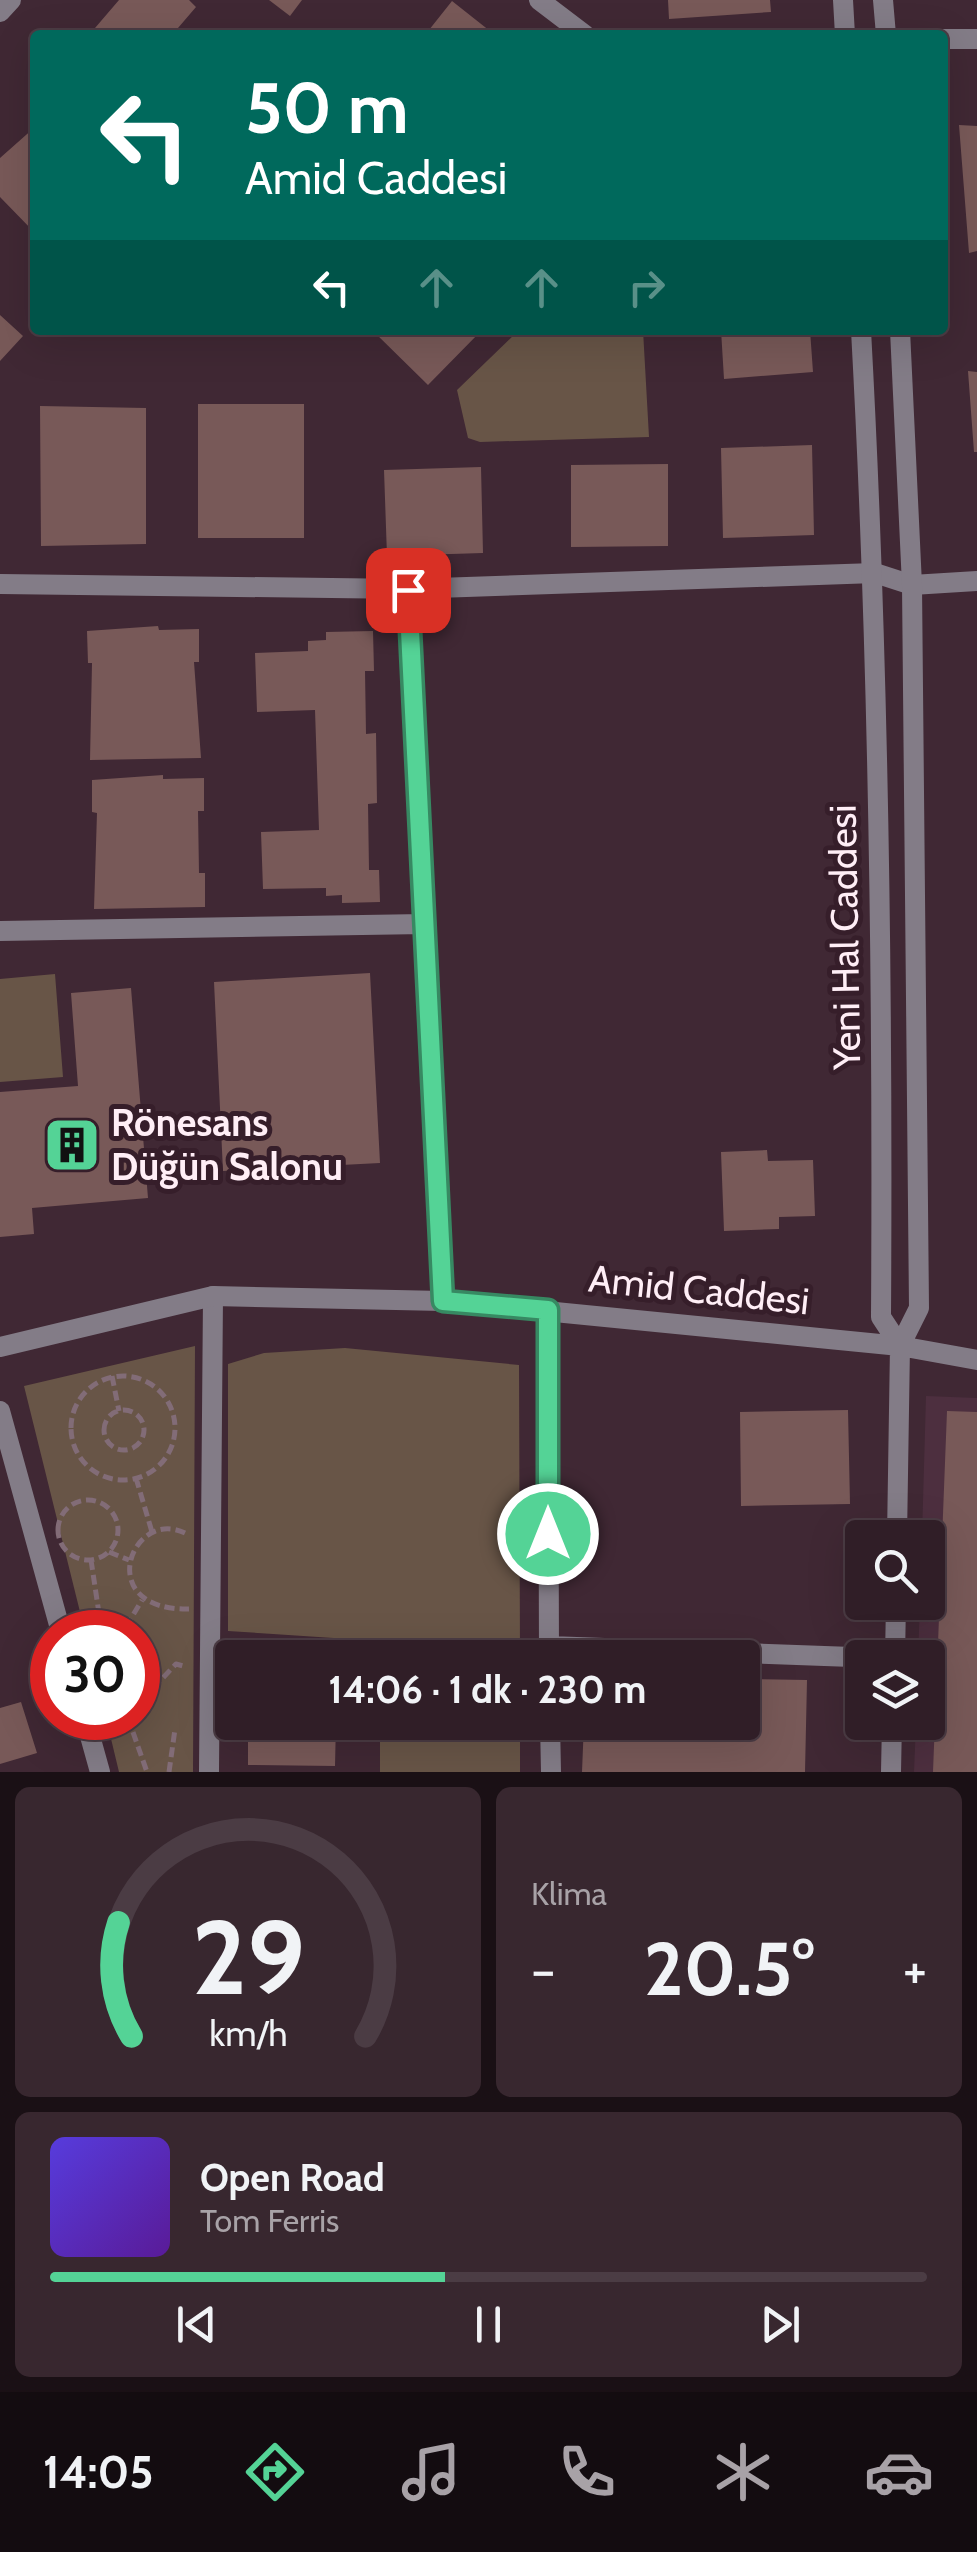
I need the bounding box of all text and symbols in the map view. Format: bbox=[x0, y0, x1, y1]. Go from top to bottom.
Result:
text: 50 m bbox=[245, 65, 409, 151]
icon: left bbox=[80, 70, 210, 200]
text: Amid Caddesi bbox=[245, 151, 507, 205]
icon: left bbox=[304, 260, 359, 315]
icon: ahead bbox=[409, 260, 464, 315]
icon: ahead bbox=[514, 260, 569, 315]
icon: right bbox=[619, 260, 674, 315]
pin bbox=[366, 548, 451, 633]
icon: arrive bbox=[381, 563, 436, 618]
street label: Yeni Hal Caddesi bbox=[819, 804, 870, 1071]
place label: Rönesans Düğün Salonu bbox=[111, 1099, 343, 1190]
building icon: Rönesans Düğün Salonu bbox=[42, 1115, 102, 1175]
street label: Amid Caddesi bbox=[586, 1255, 812, 1324]
position arrow bbox=[496, 1482, 600, 1586]
map controls bbox=[845, 1520, 945, 1740]
button: search bbox=[845, 1520, 945, 1620]
speed limit sign: 30 bbox=[30, 1610, 160, 1740]
button: layers bbox=[845, 1640, 945, 1740]
text: 14:06 · 1 dk · 230 m bbox=[329, 1666, 646, 1713]
text: Klima bbox=[531, 1874, 607, 1913]
text: 29 bbox=[191, 1894, 305, 2020]
text: 20.5° bbox=[644, 1923, 814, 2014]
text: − bbox=[531, 1936, 555, 2003]
text: + bbox=[903, 1936, 927, 2003]
text: km/h bbox=[209, 2012, 287, 2055]
text: Open Road bbox=[200, 2154, 385, 2201]
text: Tom Ferris bbox=[200, 2201, 339, 2240]
icon: previous bbox=[169, 2297, 224, 2352]
icon: pause bbox=[461, 2297, 516, 2352]
icon: next bbox=[753, 2297, 808, 2352]
icon: directions bbox=[240, 2437, 310, 2507]
icon: music bbox=[396, 2437, 466, 2507]
icon: phone bbox=[552, 2437, 622, 2507]
icon: climate bbox=[708, 2437, 778, 2507]
icon: car bbox=[864, 2437, 934, 2507]
text: 14:05 bbox=[43, 2445, 154, 2499]

